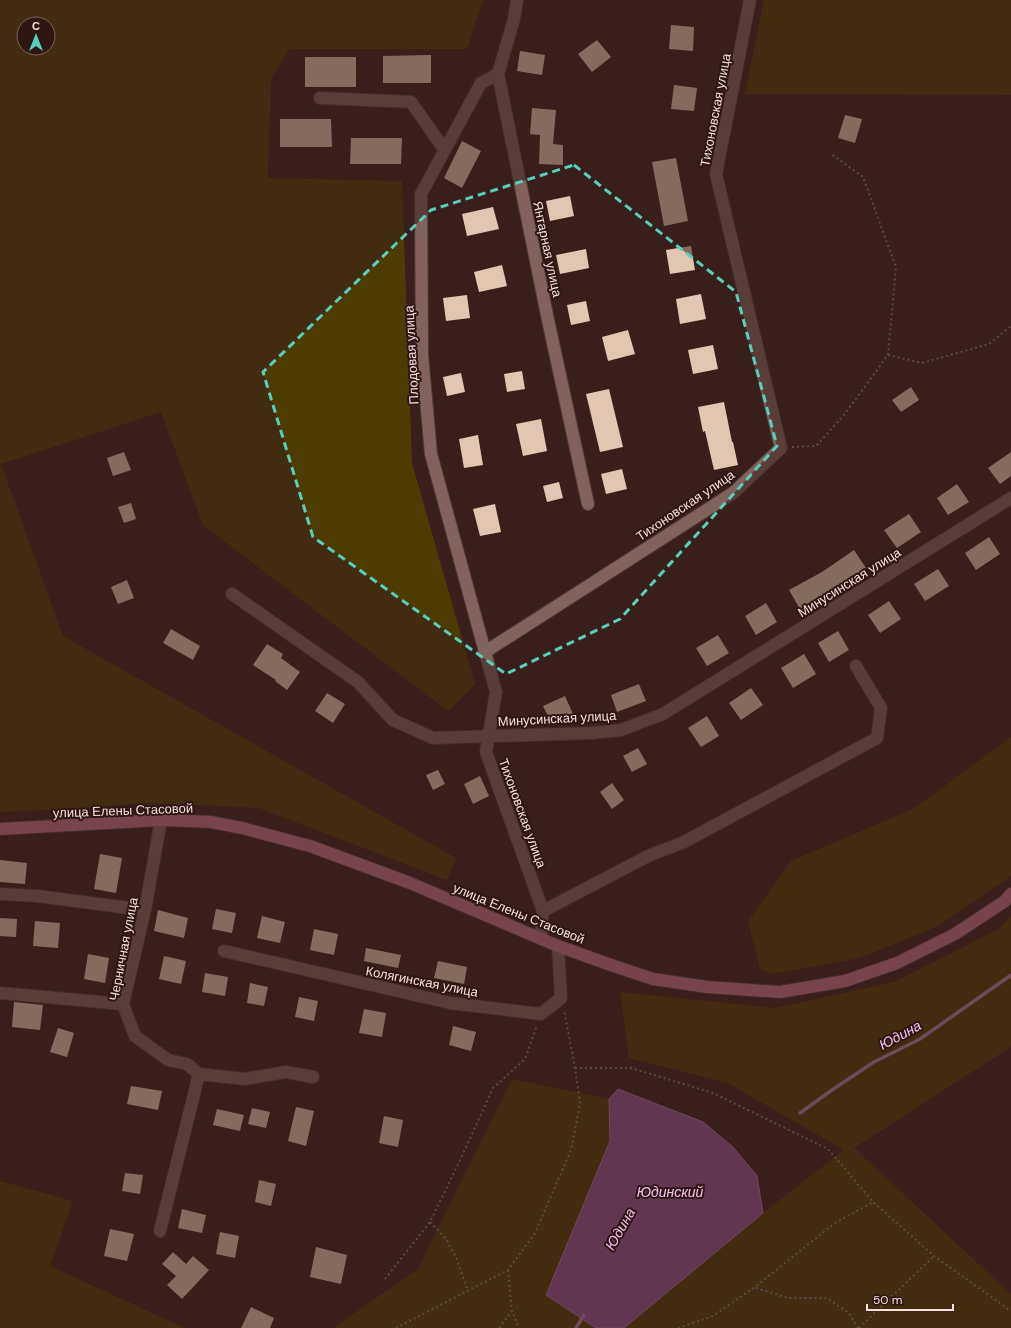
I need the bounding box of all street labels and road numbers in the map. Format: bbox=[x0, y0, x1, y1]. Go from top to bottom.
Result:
street label: Тихоновская улица bbox=[696, 51, 735, 168]
street label: Янтарная улица bbox=[529, 200, 566, 299]
street label: Плодовая улица bbox=[400, 304, 423, 405]
street label: Тихоновская улица bbox=[633, 466, 738, 545]
street label: Минусинская улица bbox=[795, 543, 905, 621]
street label: Минусинская улица bbox=[497, 707, 617, 730]
street label: Тихоновская улица bbox=[495, 756, 551, 871]
street label: улица Елены Стасовой bbox=[53, 800, 193, 821]
street label: улица Елены Стасовой bbox=[451, 879, 587, 948]
street label: Черничная улица bbox=[105, 895, 142, 1002]
street label: Колягинская улица bbox=[364, 962, 480, 1001]

